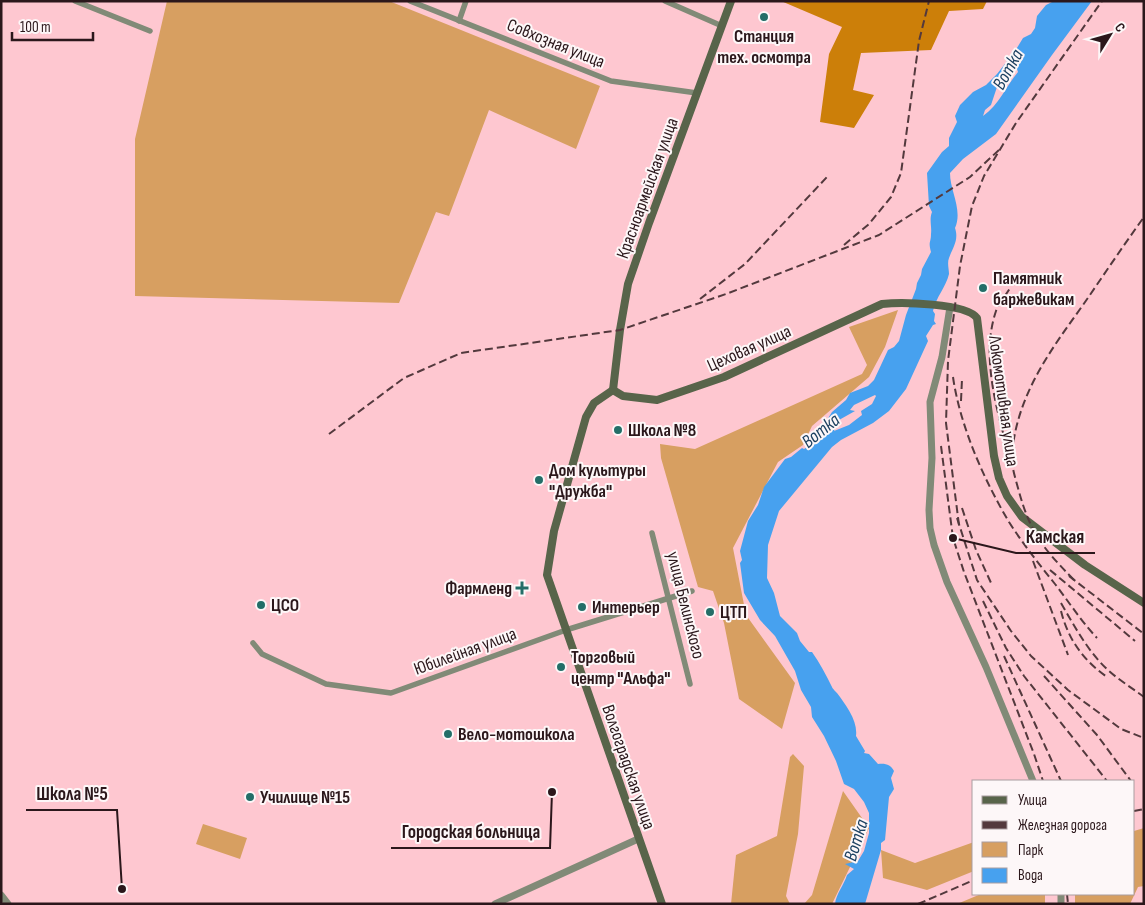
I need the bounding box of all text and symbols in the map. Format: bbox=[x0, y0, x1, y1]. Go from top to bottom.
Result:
scale bar bbox=[12, 10, 94, 42]
north arrow bbox=[1085, 10, 1135, 60]
marker: Станция тех. осмотра bbox=[758, 11, 770, 23]
street label: Совхозная улица bbox=[504, 14, 608, 73]
text: 100 m bbox=[20, 18, 51, 37]
text: С bbox=[1111, 19, 1129, 35]
place label: Станция тех. осмотра bbox=[717, 26, 811, 68]
water label: Вотка bbox=[988, 45, 1029, 94]
street label: Красноармейская улица bbox=[612, 115, 683, 261]
place label: Памятник баржевикам bbox=[993, 268, 1074, 310]
marker: Памятник баржевикам bbox=[977, 282, 989, 294]
street label: Цеховая улица bbox=[704, 321, 794, 376]
street label: Локомотивная улица bbox=[984, 333, 1023, 468]
water label: Вотка bbox=[797, 409, 845, 453]
place label: Школа №8 bbox=[628, 420, 696, 441]
marker: Школа №8 bbox=[612, 424, 624, 436]
place label: Дом культуры "Дружба" bbox=[549, 460, 646, 502]
marker: Дом культуры "Дружба" bbox=[533, 474, 545, 486]
callout: Камская bbox=[1016, 519, 1095, 553]
text: Камская bbox=[1026, 526, 1084, 549]
street label: улица Белинского bbox=[662, 549, 709, 661]
place label: Фармленд bbox=[445, 578, 512, 599]
marker: Фармленд bbox=[516, 582, 528, 594]
place label: ЦСО bbox=[271, 595, 299, 616]
place label: Интерьер bbox=[592, 597, 660, 618]
marker: ЦСО bbox=[255, 599, 267, 611]
marker: Интерьер bbox=[576, 601, 588, 613]
place label: ЦТП bbox=[720, 602, 747, 623]
marker: ЦТП bbox=[704, 606, 716, 618]
street label: Юбилейная улица bbox=[411, 623, 519, 680]
place label: Торговый центр "Альфа" bbox=[571, 647, 671, 689]
marker: Торговый центр "Альфа" bbox=[555, 661, 567, 673]
street label: Волгоградская улица bbox=[597, 702, 660, 832]
place label: Вело-мотошкола bbox=[458, 724, 575, 745]
marker: Вело-мотошкола bbox=[442, 728, 454, 740]
callout: Школа №5 bbox=[26, 776, 117, 810]
legend bbox=[972, 780, 1135, 895]
text: Школа №5 bbox=[36, 783, 108, 806]
place label: Училище №15 bbox=[260, 787, 350, 808]
marker: Училище №15 bbox=[244, 791, 256, 803]
text: Улица bbox=[1018, 791, 1047, 810]
callout: Городская больница bbox=[391, 814, 550, 848]
water label: Вотка bbox=[839, 816, 874, 864]
text: Железная дорога bbox=[1018, 816, 1107, 835]
text: Городская больница bbox=[402, 821, 540, 844]
text: Парк bbox=[1018, 841, 1044, 860]
text: Вода bbox=[1018, 866, 1043, 885]

